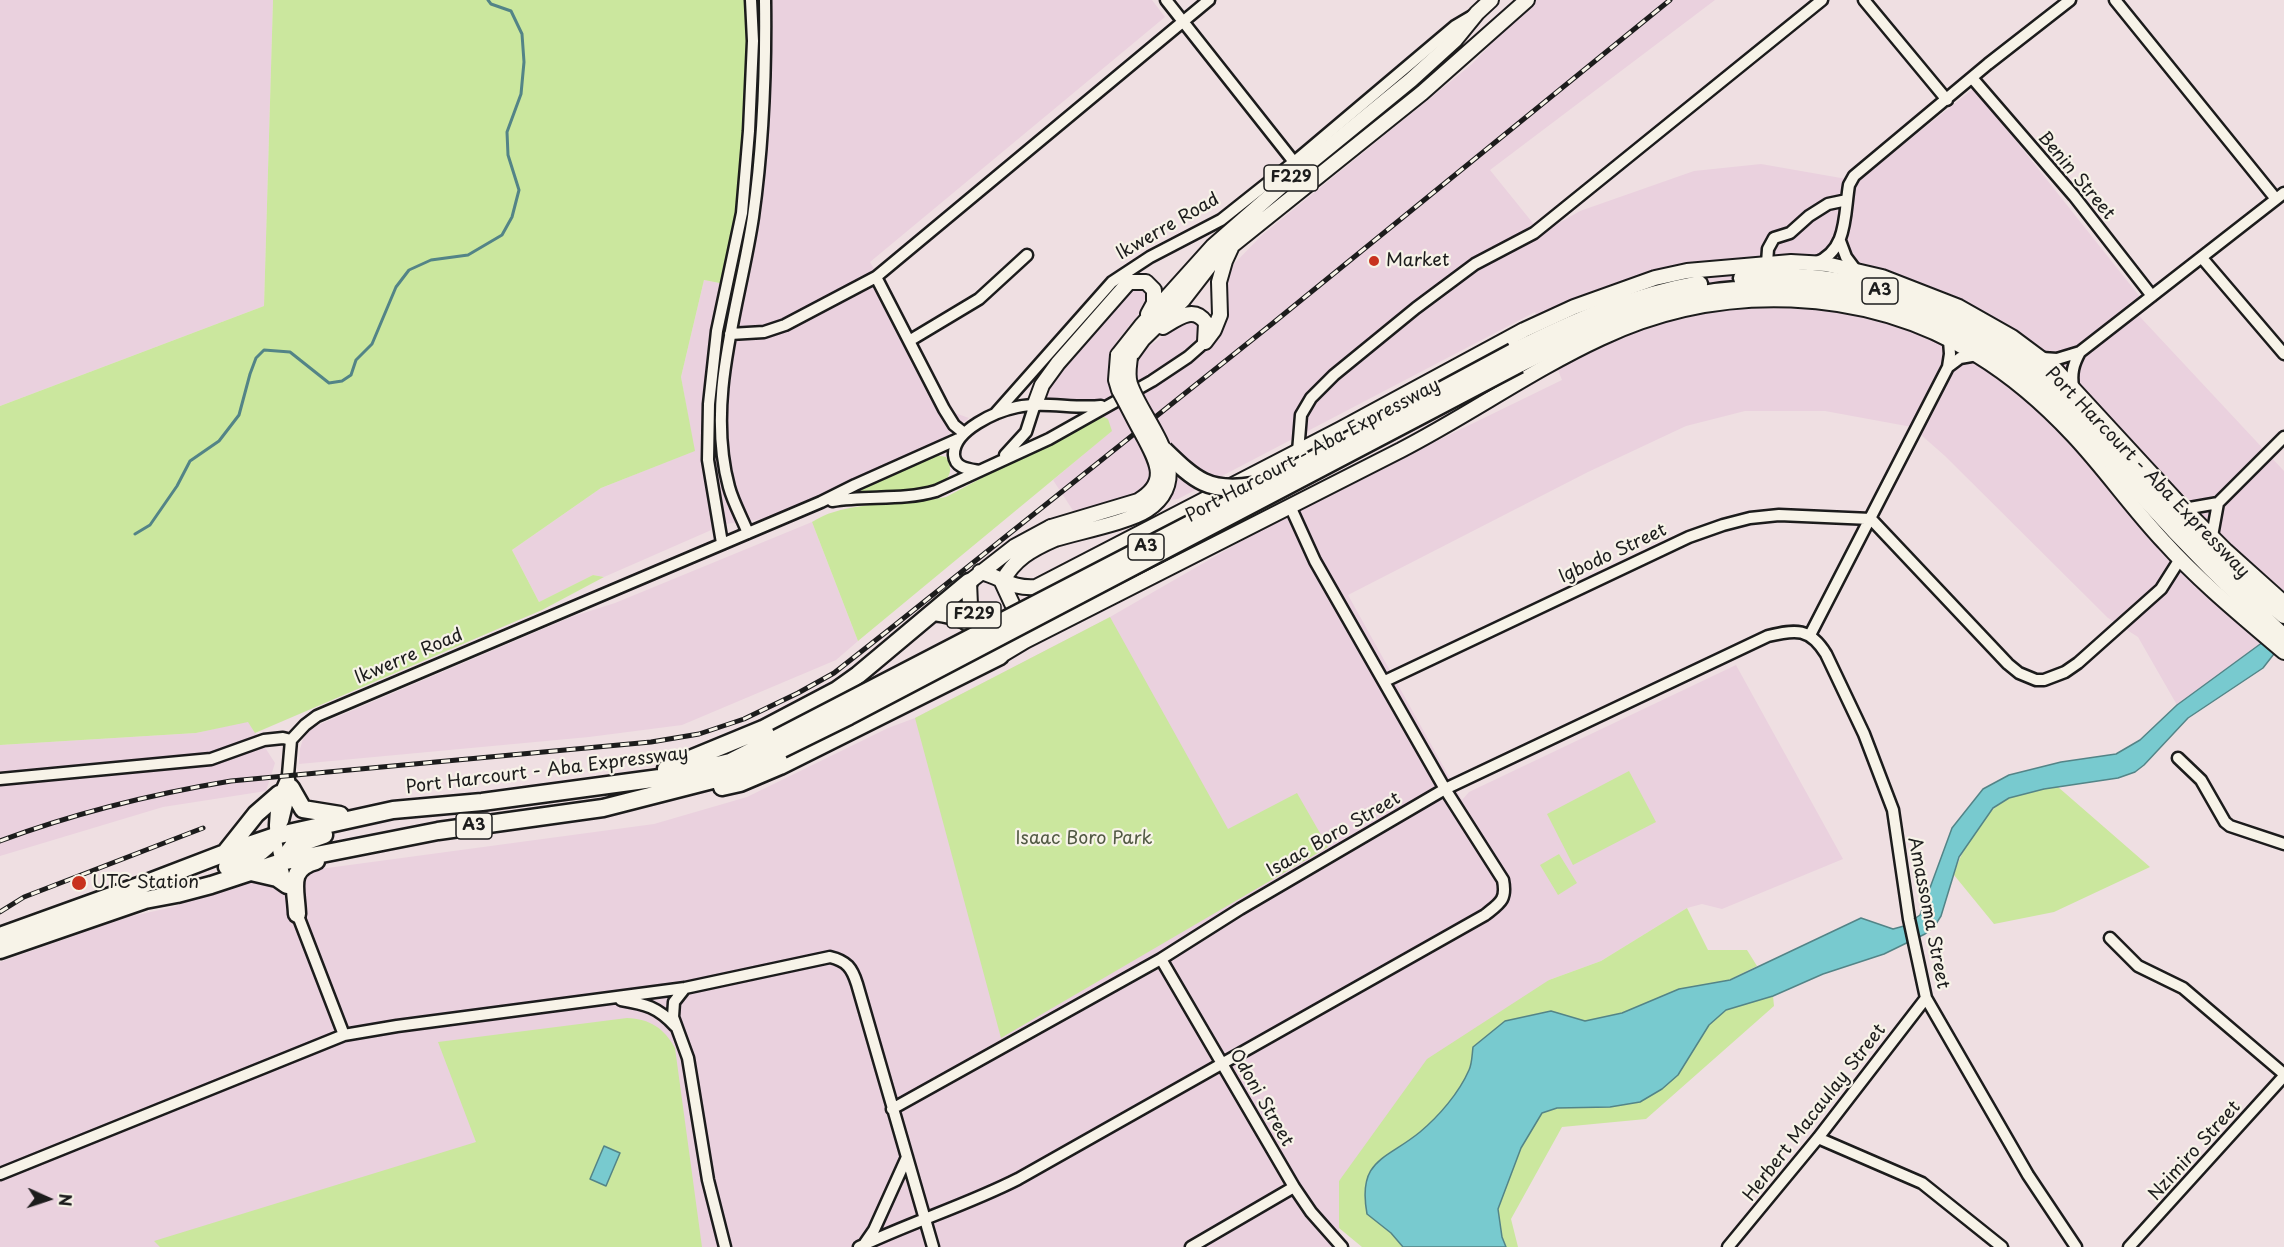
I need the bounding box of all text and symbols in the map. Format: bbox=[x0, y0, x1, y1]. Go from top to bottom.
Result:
street label: Benin Street bbox=[2033, 128, 2119, 224]
road number: F229 bbox=[1264, 165, 1318, 191]
street label: Ikwerre Road bbox=[1113, 189, 1223, 265]
place label: Market bbox=[1386, 250, 1449, 272]
marker: Market bbox=[1367, 254, 1381, 268]
road number: A3 bbox=[1862, 278, 1898, 304]
street label: Port Harcourt - Aba Expressway bbox=[2040, 363, 2254, 583]
street label: Port Harcourt - Aba Expressway bbox=[1182, 375, 1444, 527]
street label: Igbodo Street bbox=[1556, 520, 1670, 588]
road number: A3 bbox=[1128, 534, 1164, 560]
road number: F229 bbox=[947, 602, 1001, 628]
street label: Ikwerre Road bbox=[352, 625, 466, 689]
street label: Port Harcourt - Aba Expressway bbox=[404, 743, 690, 799]
street label: Isaac Boro Street bbox=[1263, 788, 1405, 882]
road number: A3 bbox=[456, 813, 492, 839]
park label: Isaac Boro Park bbox=[1016, 828, 1152, 850]
street label: Amassoma Street bbox=[1903, 835, 1953, 991]
place label: UTC Station bbox=[92, 872, 199, 894]
marker: UTC Station bbox=[70, 874, 88, 892]
street label: Herbert Macaulay Street bbox=[1739, 1020, 1891, 1206]
street label: Odoni Street bbox=[1224, 1045, 1298, 1151]
street label: Nzimiro Street bbox=[2145, 1097, 2245, 1205]
north arrow bbox=[18, 1169, 78, 1229]
text: N bbox=[54, 1193, 78, 1207]

